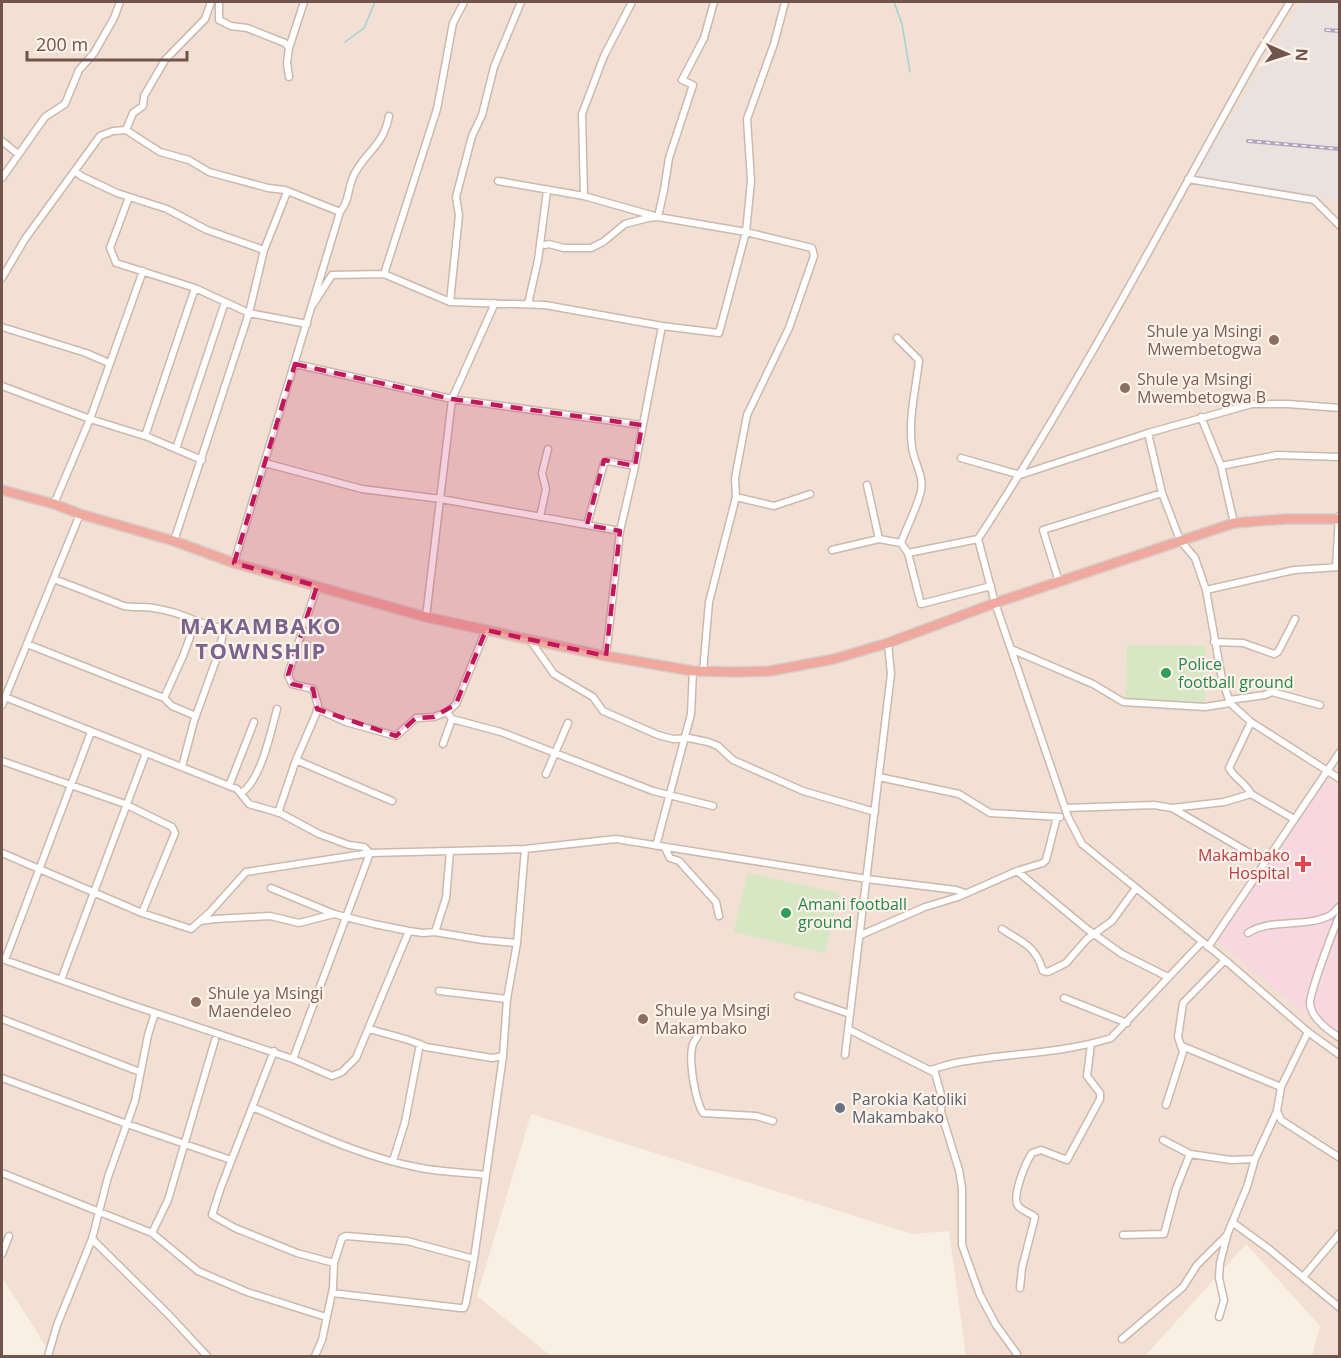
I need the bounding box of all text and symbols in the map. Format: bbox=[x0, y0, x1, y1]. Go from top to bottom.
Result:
scale bar bbox=[27, 24, 188, 62]
north arrow bbox=[1257, 24, 1317, 84]
text: 200 m bbox=[36, 32, 88, 56]
text: N bbox=[1291, 48, 1313, 62]
place label: Shule ya Msingi Mwembetogwa bbox=[1147, 320, 1262, 360]
marker: Shule ya Msingi Mwembetogwa bbox=[1267, 333, 1281, 347]
place label: Shule ya Msingi Mwembetogwa B bbox=[1137, 368, 1266, 408]
marker: Shule ya Msingi Mwembetogwa B bbox=[1118, 381, 1132, 395]
district label: MAKAMBAKO TOWNSHIP bbox=[180, 610, 342, 665]
place label: Police football ground bbox=[1178, 653, 1294, 693]
marker: Police football ground bbox=[1159, 666, 1173, 680]
place label: Makambako Hospital bbox=[1198, 844, 1290, 884]
marker: Makambako Hospital bbox=[1294, 855, 1312, 873]
place label: Amani football ground bbox=[798, 893, 907, 933]
marker: Amani football ground bbox=[779, 906, 793, 920]
place label: Shule ya Msingi Maendeleo bbox=[208, 982, 323, 1022]
marker: Shule ya Msingi Maendeleo bbox=[189, 995, 203, 1009]
place label: Shule ya Msingi Makambako bbox=[655, 999, 770, 1039]
marker: Shule ya Msingi Makambako bbox=[636, 1012, 650, 1026]
place label: Parokia Katoliki Makambako bbox=[852, 1088, 967, 1128]
marker: Parokia Katoliki Makambako bbox=[833, 1101, 847, 1115]

